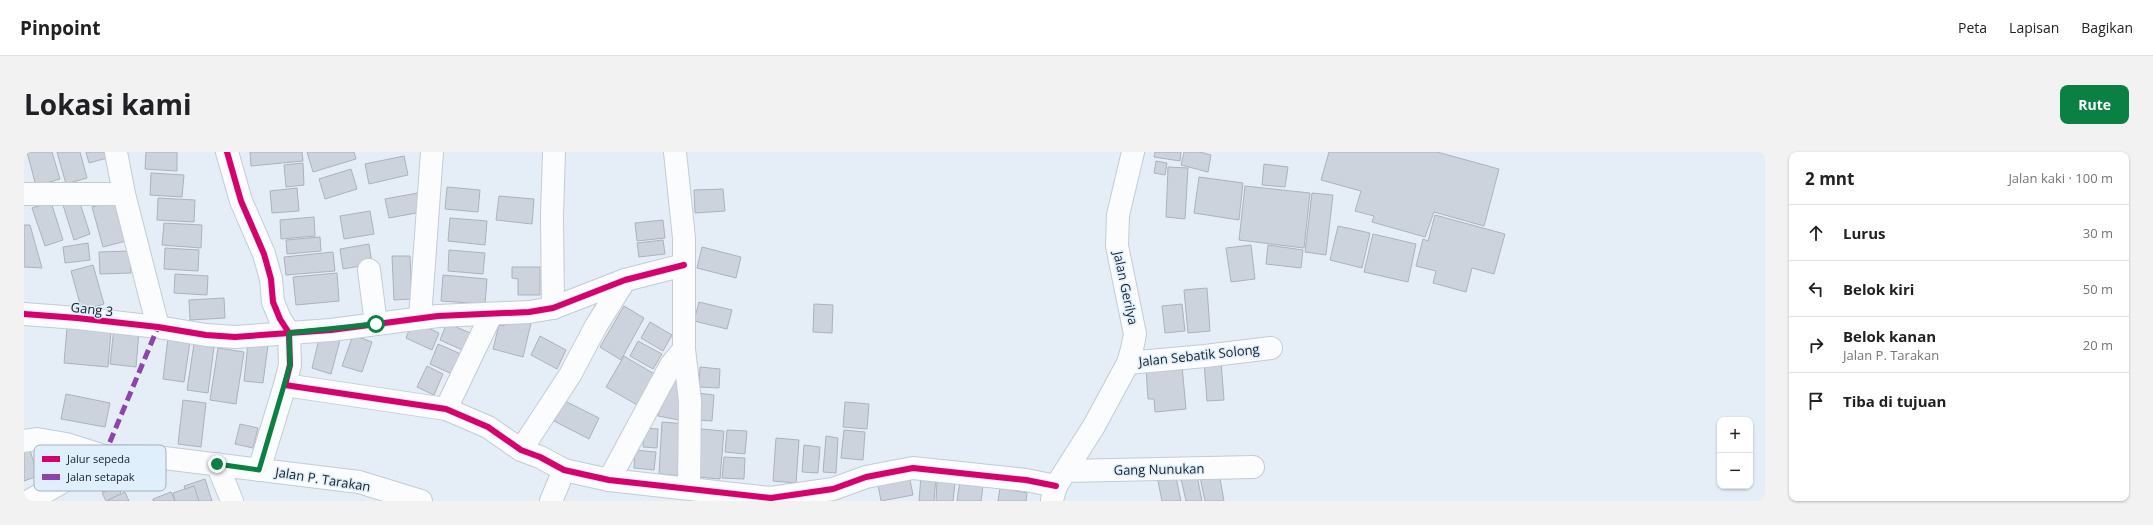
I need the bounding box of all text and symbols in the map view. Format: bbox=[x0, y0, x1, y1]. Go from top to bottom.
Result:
text: Pinpoint bbox=[20, 15, 101, 41]
text: Peta bbox=[1958, 18, 1987, 37]
text: Lapisan bbox=[2009, 18, 2059, 37]
text: Bagikan bbox=[2081, 18, 2133, 37]
text: Lokasi kami bbox=[24, 85, 191, 123]
button: Rute bbox=[2060, 85, 2129, 124]
text: 2 mnt bbox=[1805, 167, 1854, 190]
text: Jalan kaki · 100 m bbox=[2008, 169, 2113, 187]
icon: ahead bbox=[1805, 222, 1827, 244]
text: Lurus bbox=[1843, 223, 1885, 243]
text: 30 m bbox=[2083, 224, 2113, 242]
street label: Jalan Gerilya bbox=[1109, 248, 1143, 327]
icon: left bbox=[1805, 278, 1827, 300]
text: Belok kiri bbox=[1843, 279, 1914, 299]
text: 50 m bbox=[2083, 280, 2113, 298]
street label: Gang 3 bbox=[70, 298, 114, 320]
route start bbox=[367, 315, 385, 333]
text: Belok kanan bbox=[1843, 326, 1936, 346]
icon: right bbox=[1805, 334, 1827, 356]
text: 20 m bbox=[2083, 336, 2113, 354]
street label: Jalan Sebatik Solong bbox=[1136, 340, 1260, 371]
text: Jalan P. Tarakan bbox=[1843, 346, 1939, 364]
icon: arrive bbox=[1805, 390, 1827, 412]
text: Tiba di tujuan bbox=[1843, 391, 1946, 411]
map controls bbox=[1717, 417, 1753, 489]
button: + bbox=[1717, 417, 1753, 453]
legend bbox=[34, 445, 166, 491]
text: Jalur sepeda bbox=[66, 451, 130, 466]
button: − bbox=[1717, 453, 1753, 489]
route end bbox=[208, 455, 226, 473]
street label: Gang Nunukan bbox=[1113, 459, 1205, 479]
street label: Jalan P. Tarakan bbox=[272, 462, 372, 495]
text: Jalan setapak bbox=[66, 469, 135, 484]

